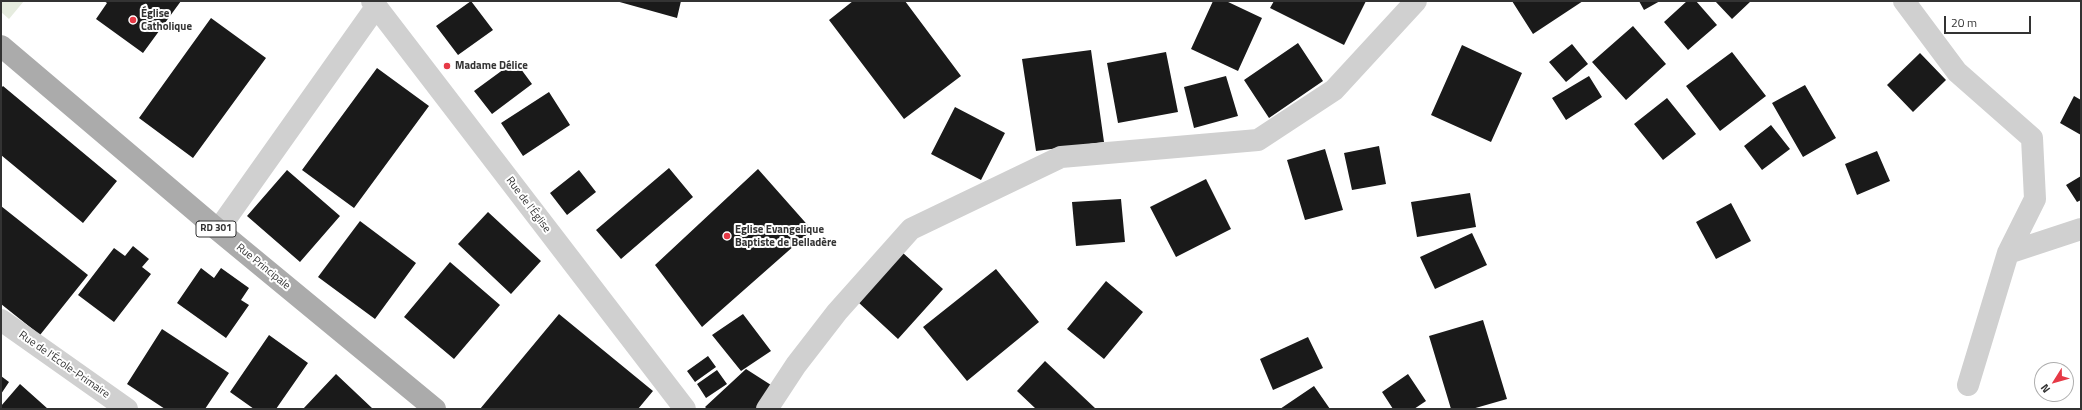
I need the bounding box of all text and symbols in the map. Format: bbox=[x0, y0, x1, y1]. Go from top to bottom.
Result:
place label: Église Catholique bbox=[141, 7, 192, 33]
scale bar bbox=[1946, 8, 2033, 34]
text: 20 m bbox=[1951, 13, 1977, 32]
marker: Église Catholique bbox=[128, 15, 138, 25]
place label: Madame Délice bbox=[455, 59, 528, 73]
marker: Madame Délice bbox=[442, 61, 452, 71]
street label: Rue de l'Église bbox=[503, 175, 553, 235]
road number: RD 301 bbox=[196, 221, 236, 237]
place label: Eglise Evangelique Baptiste de Belladère bbox=[735, 223, 837, 249]
marker: Eglise Evangelique Baptiste de Belladère bbox=[722, 231, 732, 241]
street label: Rue Principale bbox=[233, 241, 293, 293]
street label: Rue de l'École-Primaire bbox=[16, 329, 112, 401]
north arrow bbox=[2034, 362, 2074, 402]
text: N bbox=[2037, 381, 2054, 396]

